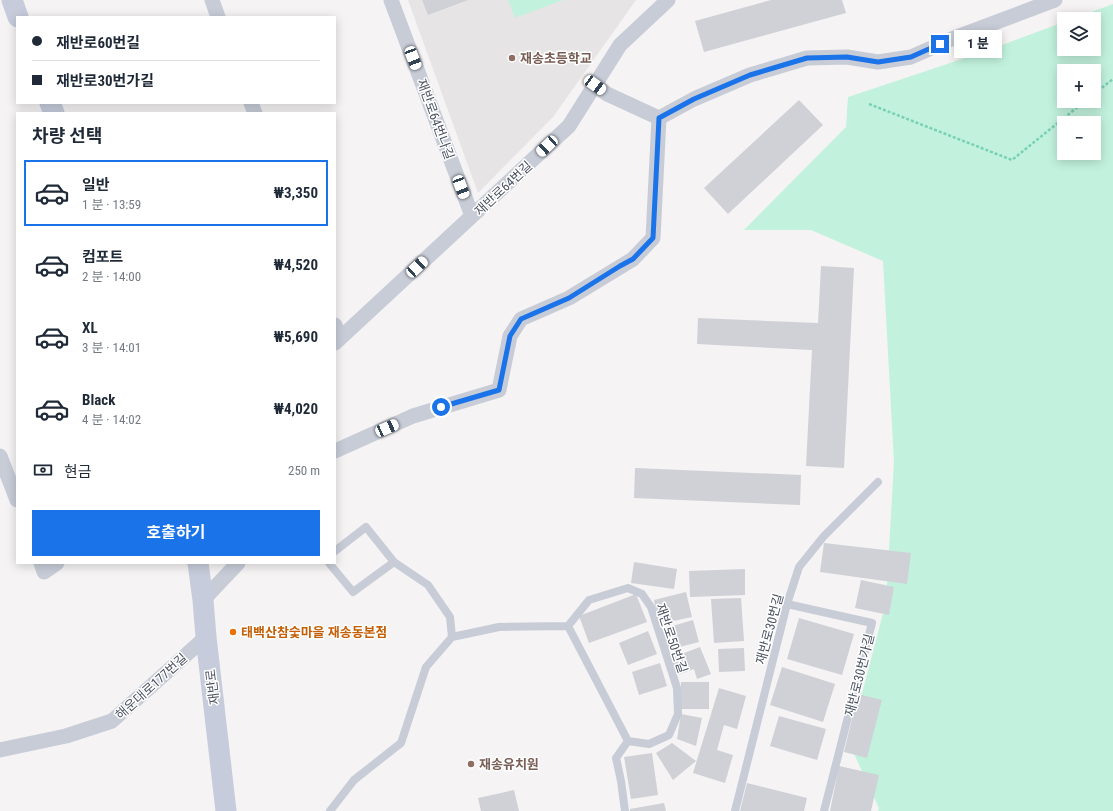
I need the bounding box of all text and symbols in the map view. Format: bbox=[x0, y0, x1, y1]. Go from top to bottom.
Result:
map controls bbox=[1057, 12, 1101, 160]
button: layers bbox=[1057, 12, 1101, 56]
callout: 1 분 bbox=[954, 30, 1002, 58]
text: 재반로60번길 bbox=[56, 34, 140, 52]
route end bbox=[931, 35, 949, 53]
text: 1 분 bbox=[967, 36, 989, 51]
car bbox=[403, 45, 423, 71]
place label: 재송초등학교 bbox=[520, 51, 592, 66]
marker: 재송초등학교 bbox=[507, 53, 517, 63]
button: + bbox=[1057, 64, 1101, 108]
text: 재반로30번가길 bbox=[56, 72, 154, 90]
car bbox=[582, 73, 608, 97]
street label: 재반로64번나길 bbox=[414, 77, 457, 161]
button: − bbox=[1057, 116, 1101, 160]
text: 차량 선택 bbox=[32, 125, 102, 146]
car bbox=[534, 133, 560, 159]
street label: 재반로64번길 bbox=[472, 158, 535, 219]
car bbox=[451, 174, 471, 200]
icon: car bbox=[34, 175, 70, 211]
text: 일반 bbox=[82, 176, 110, 194]
text: ₩3,350 bbox=[273, 184, 318, 202]
text: 1 분 · 13:59 bbox=[82, 197, 141, 212]
icon: car bbox=[34, 247, 70, 283]
text: 컴포트 bbox=[82, 248, 123, 266]
car bbox=[404, 254, 430, 280]
text: ₩4,520 bbox=[273, 256, 318, 274]
text: 2 분 · 14:00 bbox=[82, 269, 141, 284]
icon: car bbox=[34, 319, 70, 355]
text: XL bbox=[82, 319, 98, 337]
text: ₩5,690 bbox=[273, 328, 318, 346]
text: 3 분 · 14:01 bbox=[82, 340, 141, 355]
icon: car bbox=[34, 391, 70, 427]
text: Black bbox=[82, 391, 115, 409]
route start bbox=[432, 398, 450, 416]
text: ₩4,020 bbox=[273, 400, 318, 418]
text: 4 분 · 14:02 bbox=[82, 412, 141, 427]
car bbox=[374, 418, 400, 438]
icon: cash bbox=[32, 459, 54, 481]
text: 현금 bbox=[64, 463, 92, 481]
text: 250 m bbox=[288, 463, 320, 478]
button: 호출하기 bbox=[32, 510, 320, 556]
street label: 재반로30번길 bbox=[753, 592, 786, 666]
street label: 재반로50번길 bbox=[653, 601, 690, 675]
place label: 태백산참숯마을 재송동본점 bbox=[241, 625, 388, 640]
marker: 태백산참숯마을 재송동본점 bbox=[228, 627, 238, 637]
street label: 재반로30번가길 bbox=[842, 632, 877, 718]
street label: 해운대로177번길 bbox=[112, 650, 190, 722]
street label: 재반로 bbox=[203, 668, 222, 706]
place label: 재송유치원 bbox=[479, 757, 539, 772]
marker: 재송유치원 bbox=[466, 759, 476, 769]

